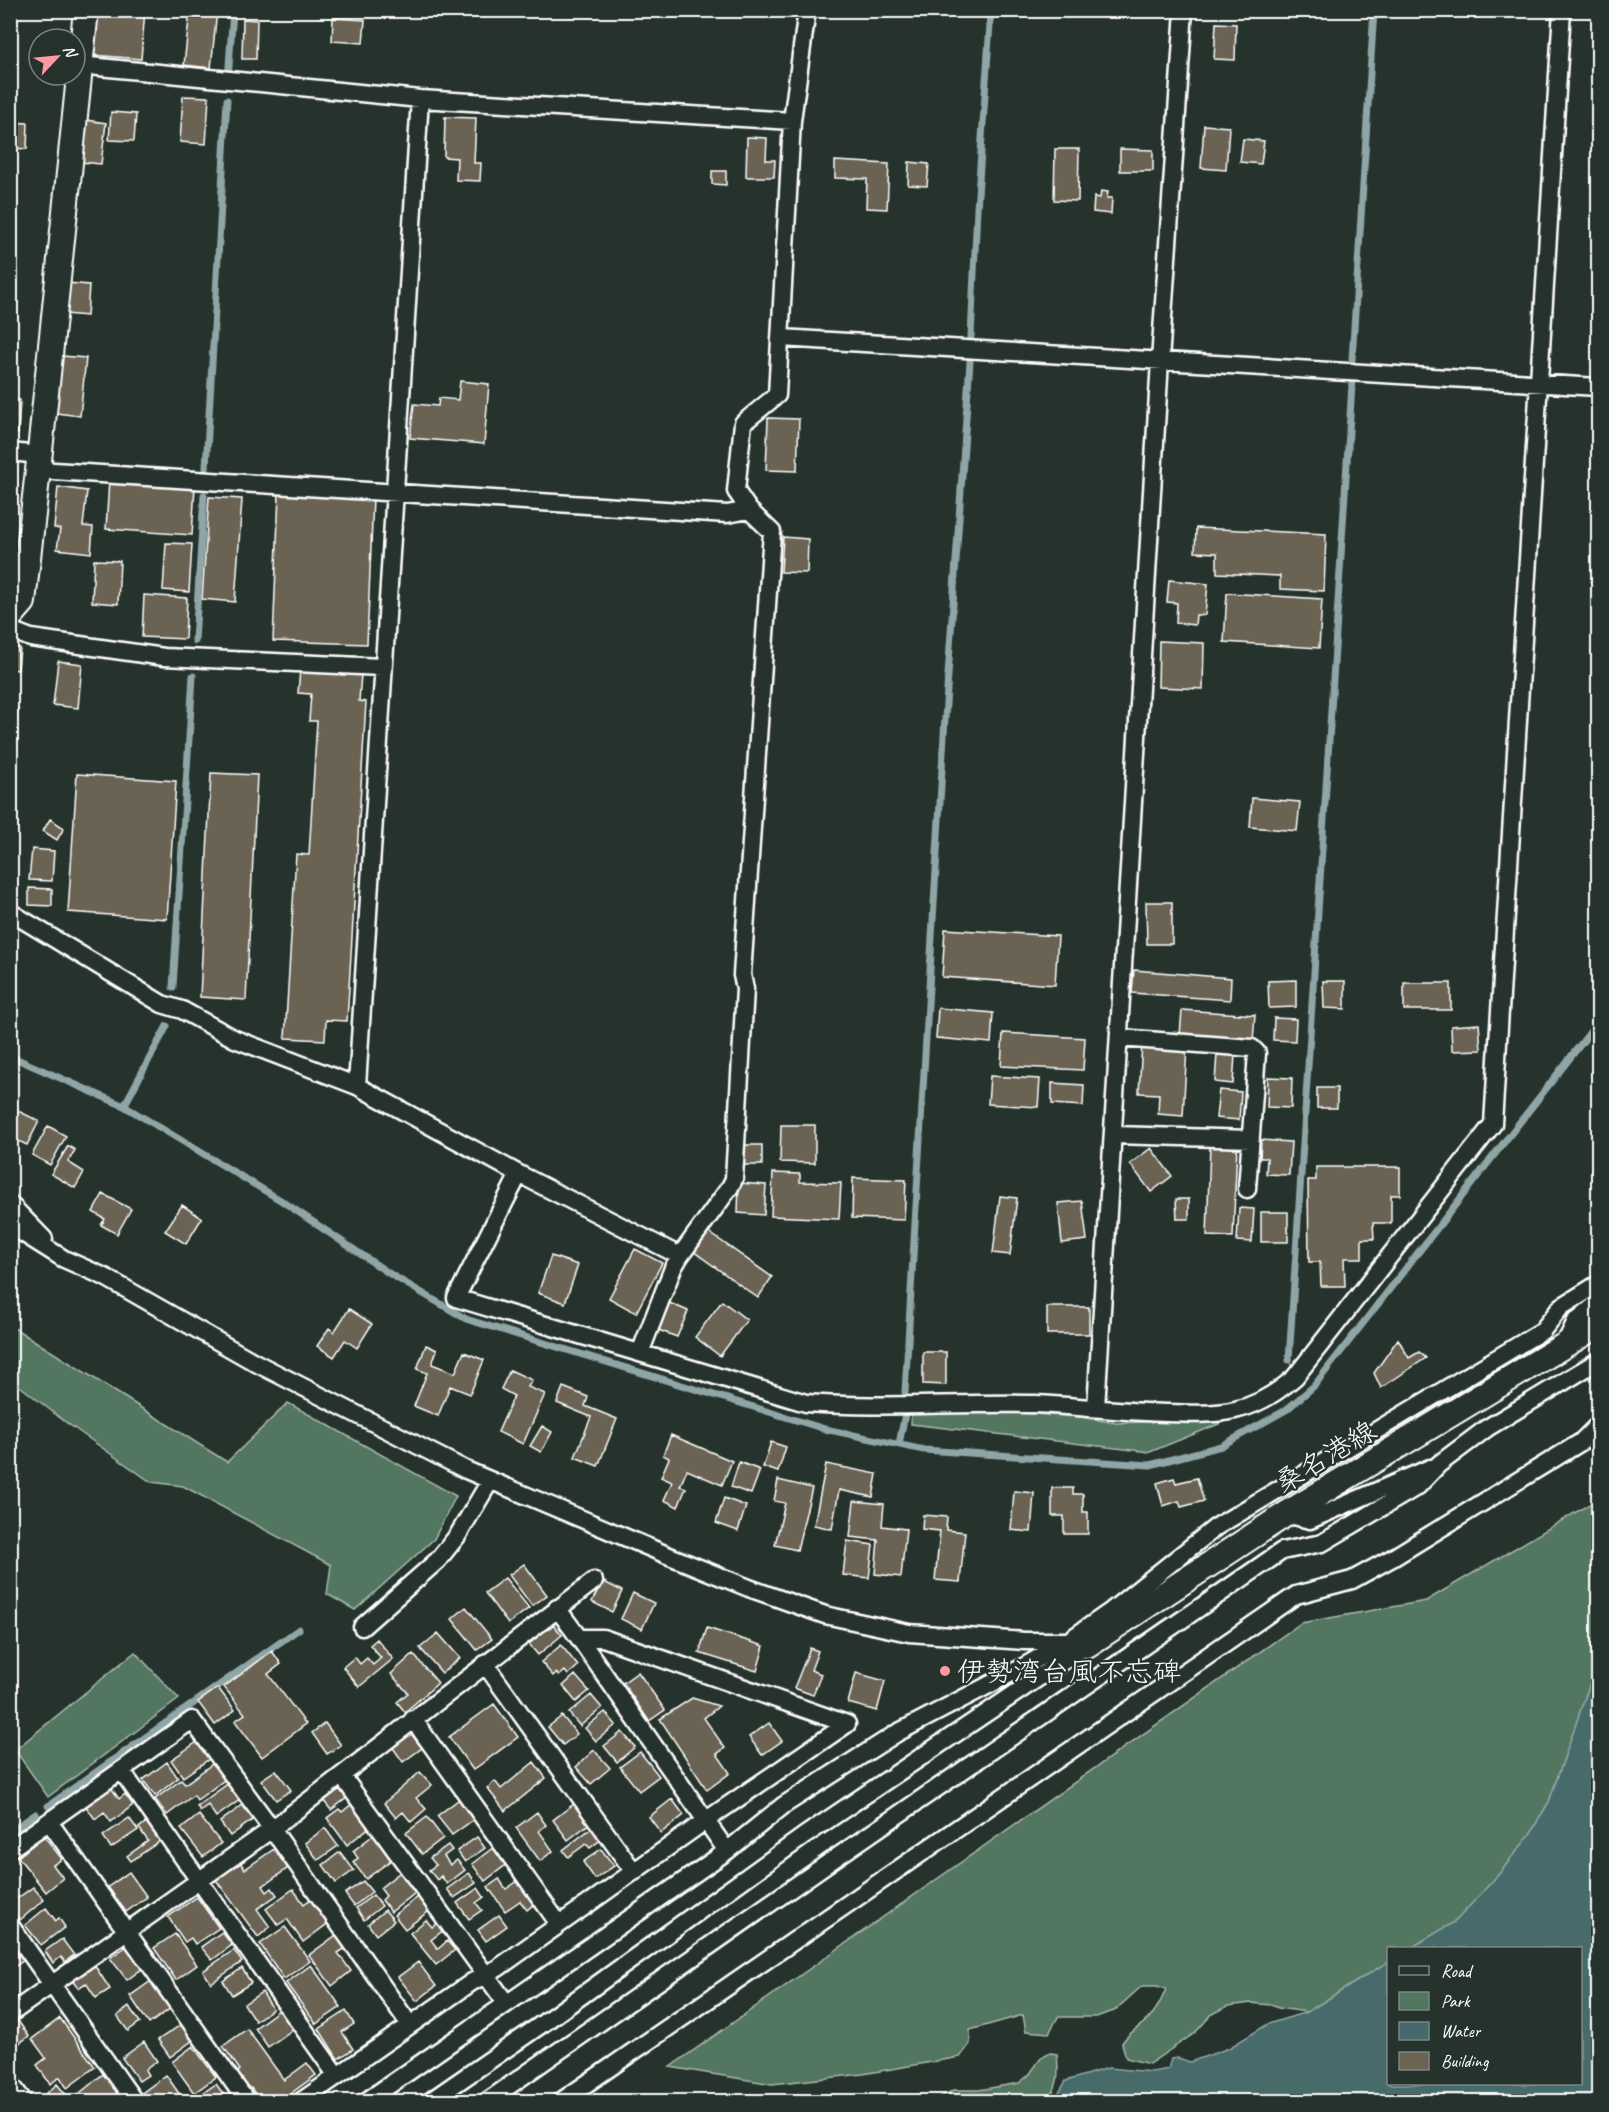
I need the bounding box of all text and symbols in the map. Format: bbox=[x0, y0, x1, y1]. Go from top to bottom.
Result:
north arrow bbox=[27, 27, 87, 87]
text: N bbox=[58, 42, 82, 62]
street label: 桑名港線 bbox=[1268, 1413, 1382, 1500]
place label: 伊勢湾台風不忘碑 bbox=[957, 1654, 1181, 1689]
marker: 伊勢湾台風不忘碑 bbox=[938, 1664, 952, 1678]
legend bbox=[1387, 1947, 1582, 2085]
text: Road bbox=[1441, 1960, 1474, 1982]
text: Park bbox=[1441, 1990, 1471, 2012]
text: Water bbox=[1441, 2020, 1482, 2042]
text: Building bbox=[1441, 2050, 1490, 2072]

